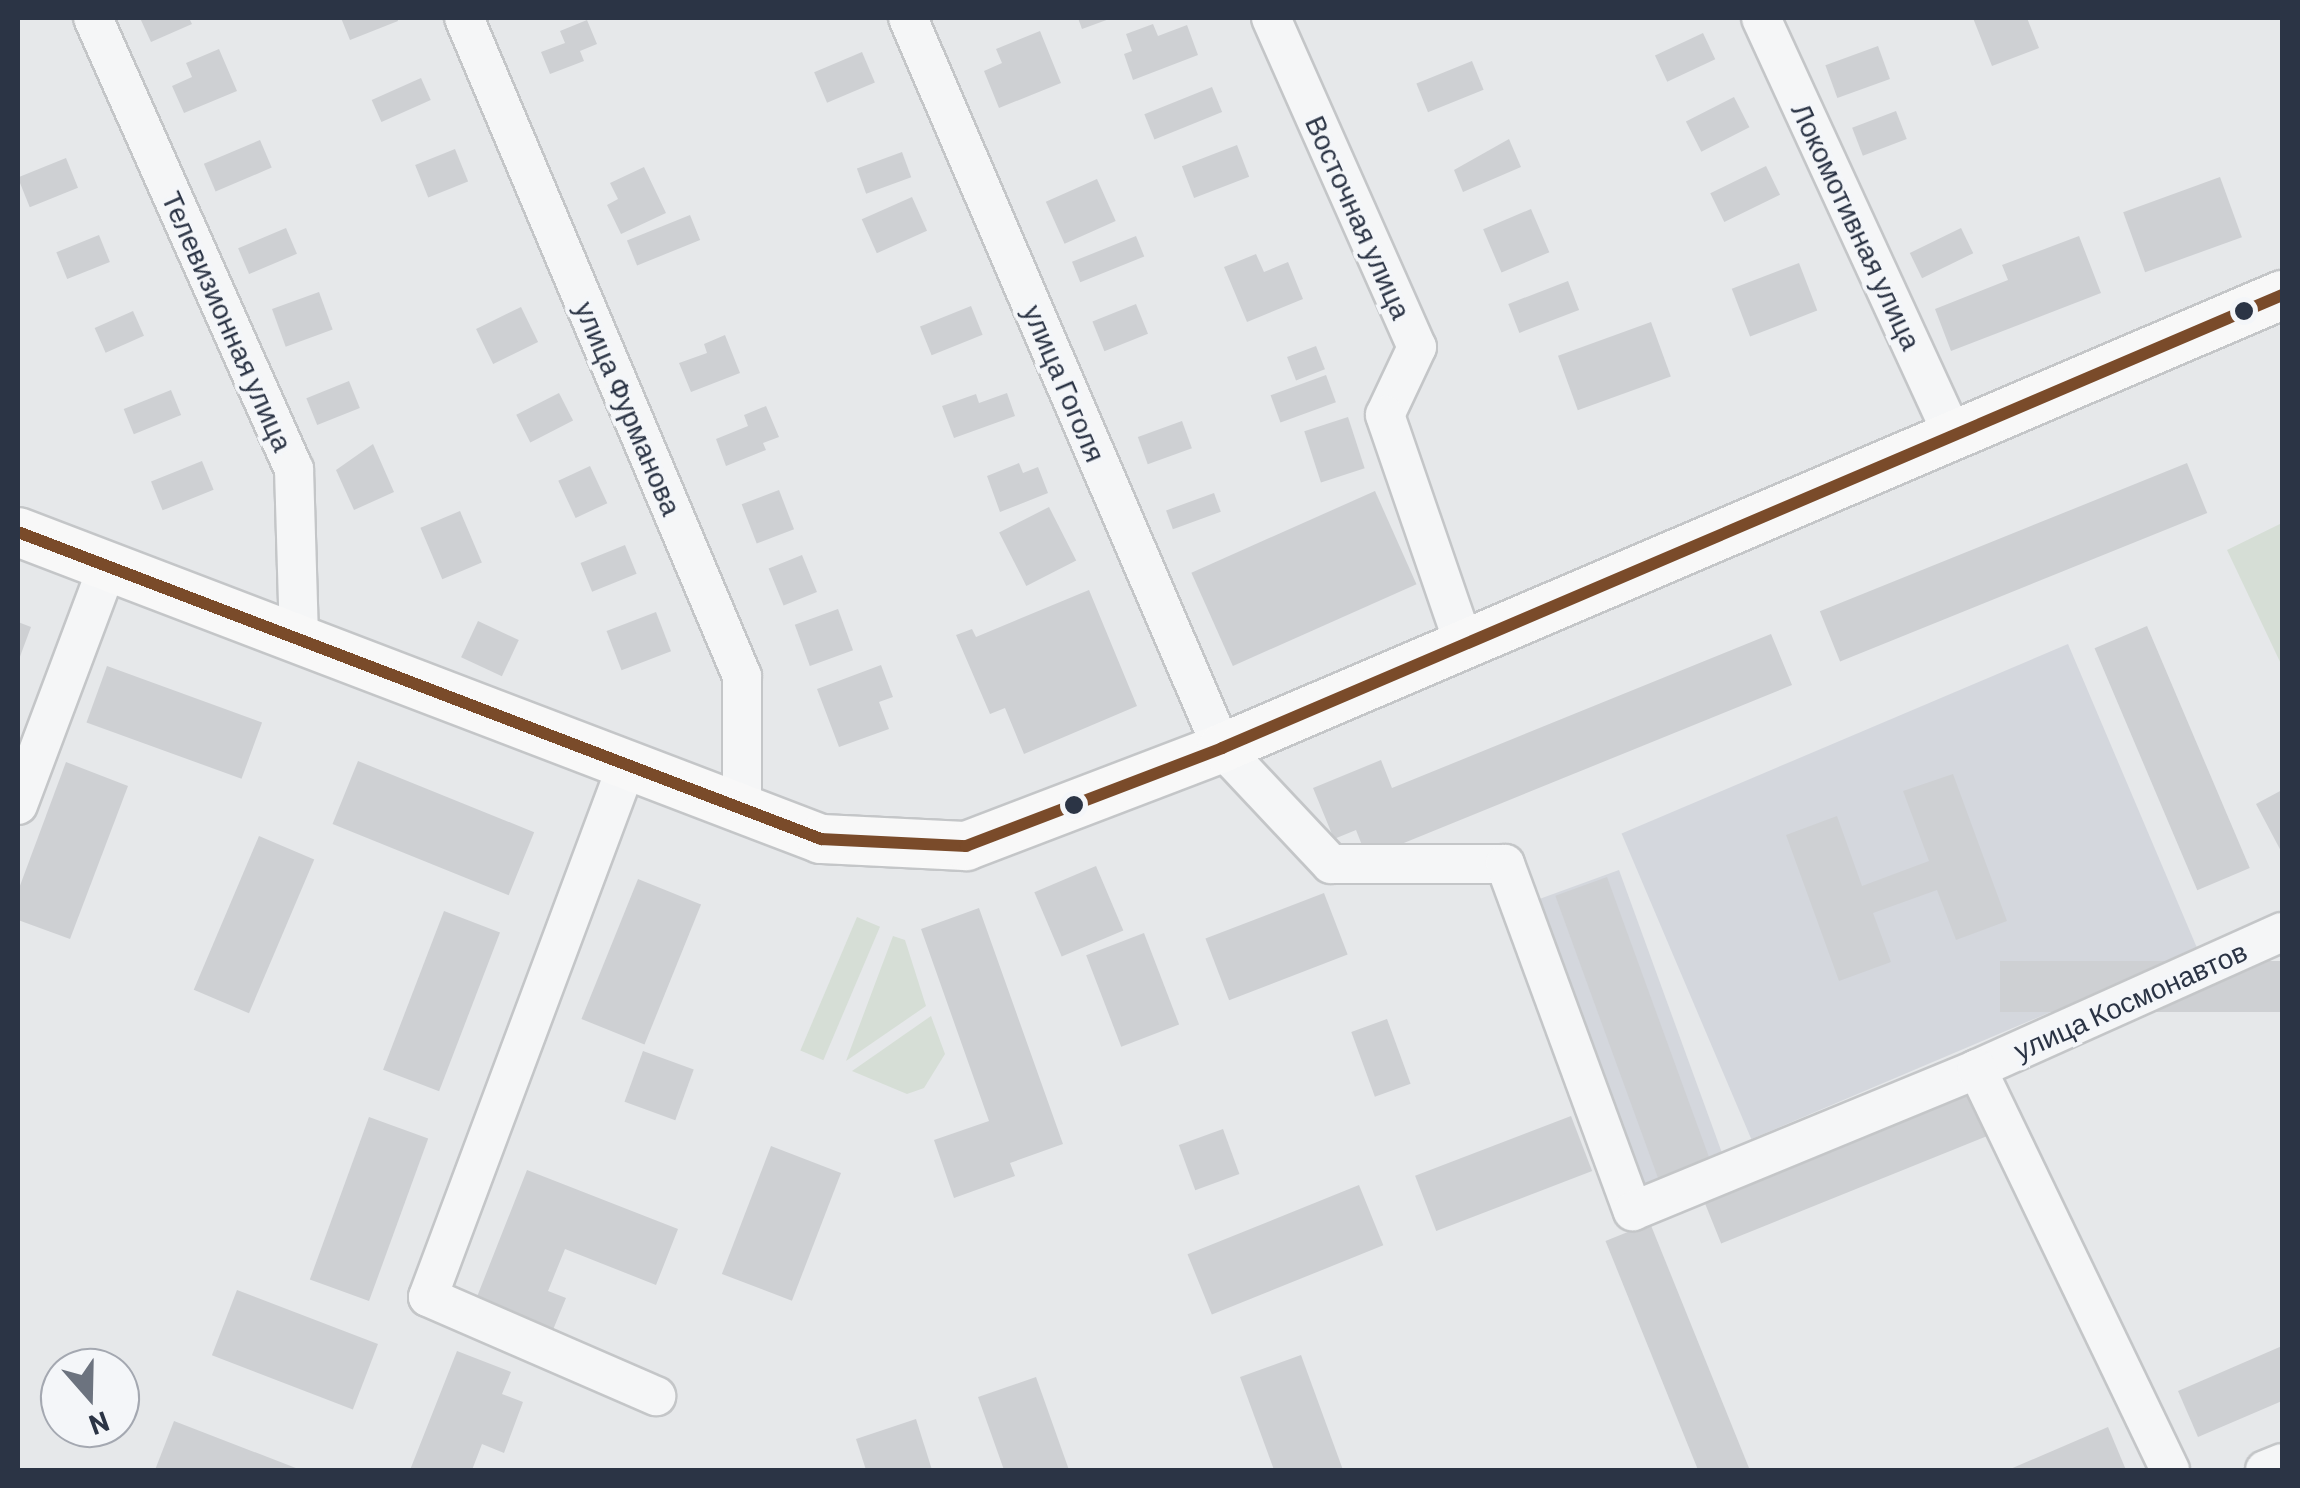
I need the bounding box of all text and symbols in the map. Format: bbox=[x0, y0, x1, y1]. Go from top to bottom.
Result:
street label: Локомотивная улица bbox=[1785, 97, 1929, 355]
street label: Восточная улица bbox=[1299, 110, 1419, 324]
street label: Телевизионная улица bbox=[156, 186, 300, 456]
street label: улица Фурманова bbox=[569, 296, 689, 520]
street label: улица Гоголя bbox=[1017, 299, 1113, 467]
unlabelled marker bbox=[2234, 301, 2254, 321]
unlabelled marker bbox=[1064, 795, 1084, 815]
street label: улица Космонавтов bbox=[2008, 933, 2252, 1067]
north arrow bbox=[40, 1348, 140, 1448]
text: N bbox=[85, 1405, 114, 1443]

